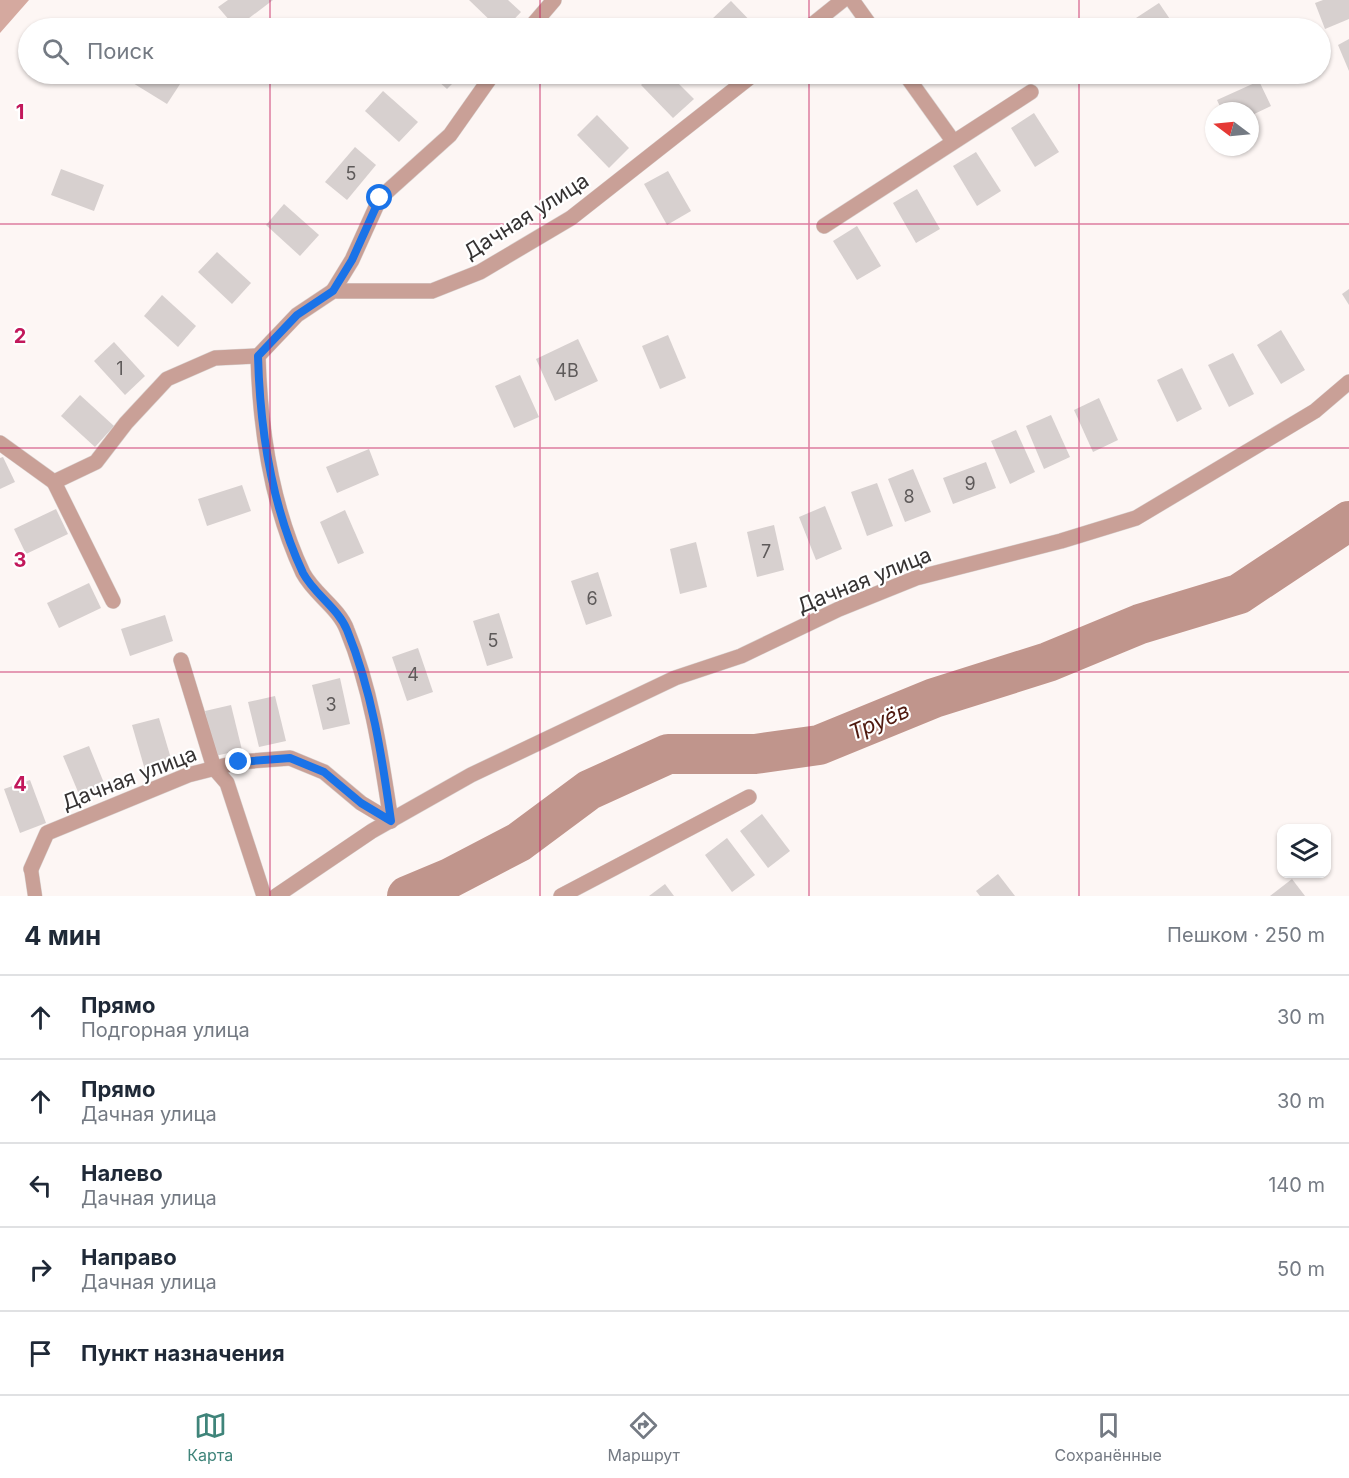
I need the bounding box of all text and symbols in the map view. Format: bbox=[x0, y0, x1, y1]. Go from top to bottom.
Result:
search box bbox=[18, 18, 1331, 84]
icon: search bbox=[39, 35, 72, 68]
text: Поиск bbox=[87, 38, 154, 64]
text: 1 bbox=[16, 100, 24, 124]
north arrow bbox=[1205, 102, 1259, 156]
house number: 5 bbox=[346, 163, 356, 184]
street label: Дачная улица bbox=[459, 168, 593, 264]
route start bbox=[366, 184, 392, 210]
text: 2 bbox=[14, 324, 26, 348]
house number: 1 bbox=[116, 358, 124, 379]
house number: 4В bbox=[555, 360, 579, 381]
house number: 9 bbox=[964, 473, 976, 494]
house number: 8 bbox=[903, 486, 915, 507]
house number: 7 bbox=[761, 541, 771, 562]
street label: Дачная улица bbox=[793, 542, 935, 618]
text: 3 bbox=[14, 548, 26, 572]
house number: 6 bbox=[586, 588, 598, 609]
house number: 5 bbox=[488, 630, 498, 651]
house number: 4 bbox=[407, 664, 419, 685]
house number: 3 bbox=[325, 694, 337, 715]
water label: Труёв bbox=[845, 697, 913, 745]
street label: Дачная улица bbox=[58, 741, 200, 815]
route end bbox=[225, 748, 251, 774]
text: 4 bbox=[13, 772, 27, 796]
map controls bbox=[1277, 824, 1331, 878]
button: layers bbox=[1277, 824, 1331, 878]
text: 4 мин bbox=[24, 920, 101, 951]
text: Пешком · 250 m bbox=[1167, 923, 1325, 947]
text: Прямо bbox=[81, 992, 155, 1018]
icon: ahead bbox=[24, 1001, 57, 1034]
text: 30 m bbox=[1277, 1005, 1325, 1029]
text: Подгорная улица bbox=[81, 1018, 250, 1042]
text: Прямо bbox=[81, 1076, 155, 1102]
icon: ahead bbox=[24, 1085, 57, 1118]
text: 30 m bbox=[1277, 1089, 1325, 1113]
text: Дачная улица bbox=[81, 1102, 217, 1126]
text: Налево bbox=[81, 1160, 163, 1186]
icon: left bbox=[24, 1169, 57, 1202]
text: 140 m bbox=[1268, 1173, 1325, 1197]
text: Дачная улица bbox=[81, 1186, 217, 1210]
text: Направо bbox=[81, 1244, 177, 1270]
icon: right bbox=[24, 1253, 57, 1286]
text: 50 m bbox=[1277, 1257, 1325, 1281]
text: Дачная улица bbox=[81, 1270, 217, 1294]
icon: arrive bbox=[24, 1337, 57, 1370]
text: Пункт назначения bbox=[81, 1340, 285, 1366]
tab: Карта bbox=[187, 1409, 233, 1465]
tab: Маршрут bbox=[607, 1409, 680, 1465]
tab: Сохранённые bbox=[1054, 1409, 1162, 1465]

